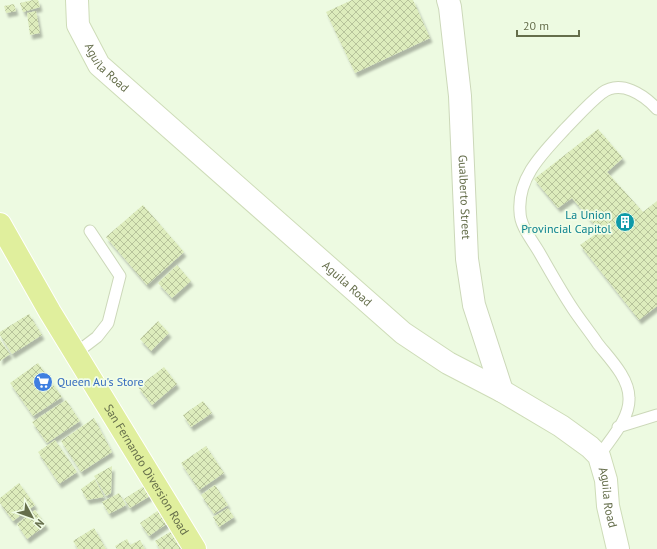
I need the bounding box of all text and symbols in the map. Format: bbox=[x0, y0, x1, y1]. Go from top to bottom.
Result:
scale bar bbox=[517, 12, 579, 38]
text: 20 m bbox=[523, 18, 549, 33]
street label: Aguila Road bbox=[82, 40, 132, 95]
street label: Gualberto Street bbox=[456, 154, 474, 240]
place label: La Union Provincial Capitol bbox=[521, 207, 611, 236]
building icon: La Union Provincial Capitol bbox=[614, 211, 636, 233]
street label: Aguila Road bbox=[320, 258, 375, 309]
supermarket icon: Queen Au's Store bbox=[32, 371, 54, 393]
place label: Queen Au's Store bbox=[57, 374, 144, 389]
street label: San Fernando Diversion Road bbox=[101, 401, 193, 538]
street label: Aguila Road bbox=[596, 465, 621, 529]
north arrow bbox=[12, 497, 52, 537]
text: N bbox=[32, 516, 47, 531]

